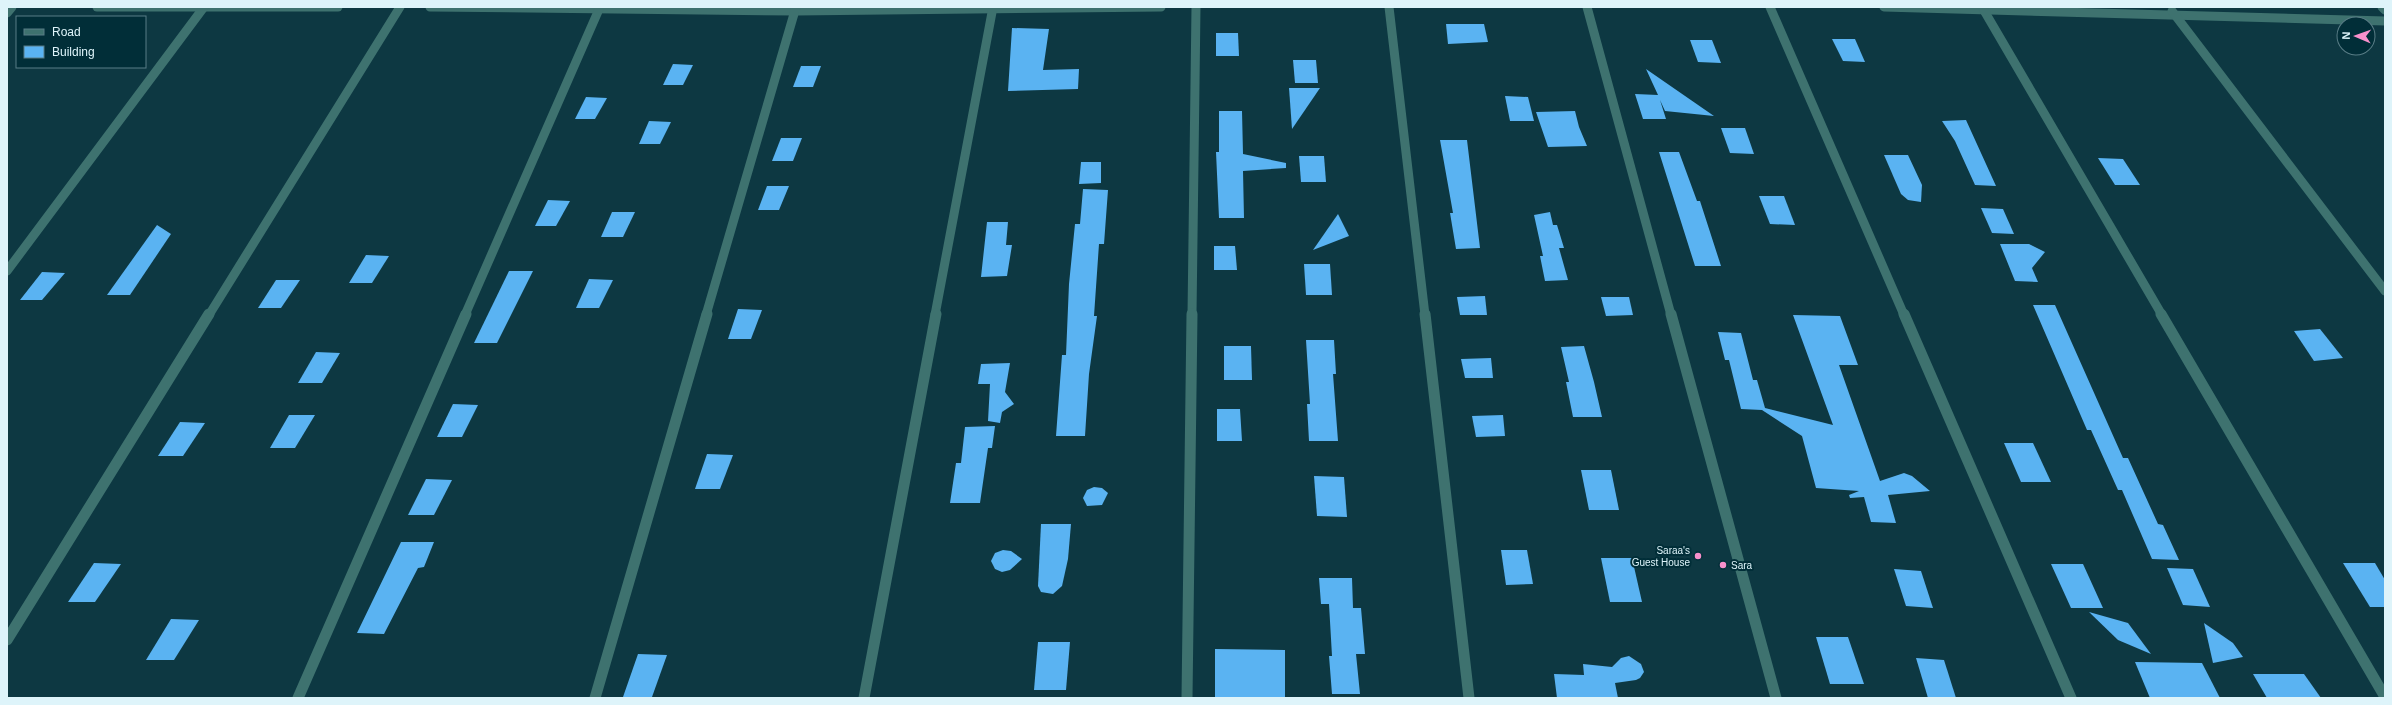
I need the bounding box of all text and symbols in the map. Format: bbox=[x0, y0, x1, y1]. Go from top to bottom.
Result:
legend bbox=[16, 16, 146, 68]
north arrow bbox=[2336, 16, 2376, 56]
text: Road bbox=[52, 25, 81, 39]
text: N bbox=[2340, 31, 2352, 40]
text: Building bbox=[52, 45, 95, 59]
place label: Saraa's Guest House bbox=[1632, 545, 1690, 568]
marker: Saraa's Guest House bbox=[1693, 551, 1703, 561]
marker: Sara bbox=[1718, 560, 1728, 570]
place label: Sara bbox=[1731, 560, 1753, 571]

